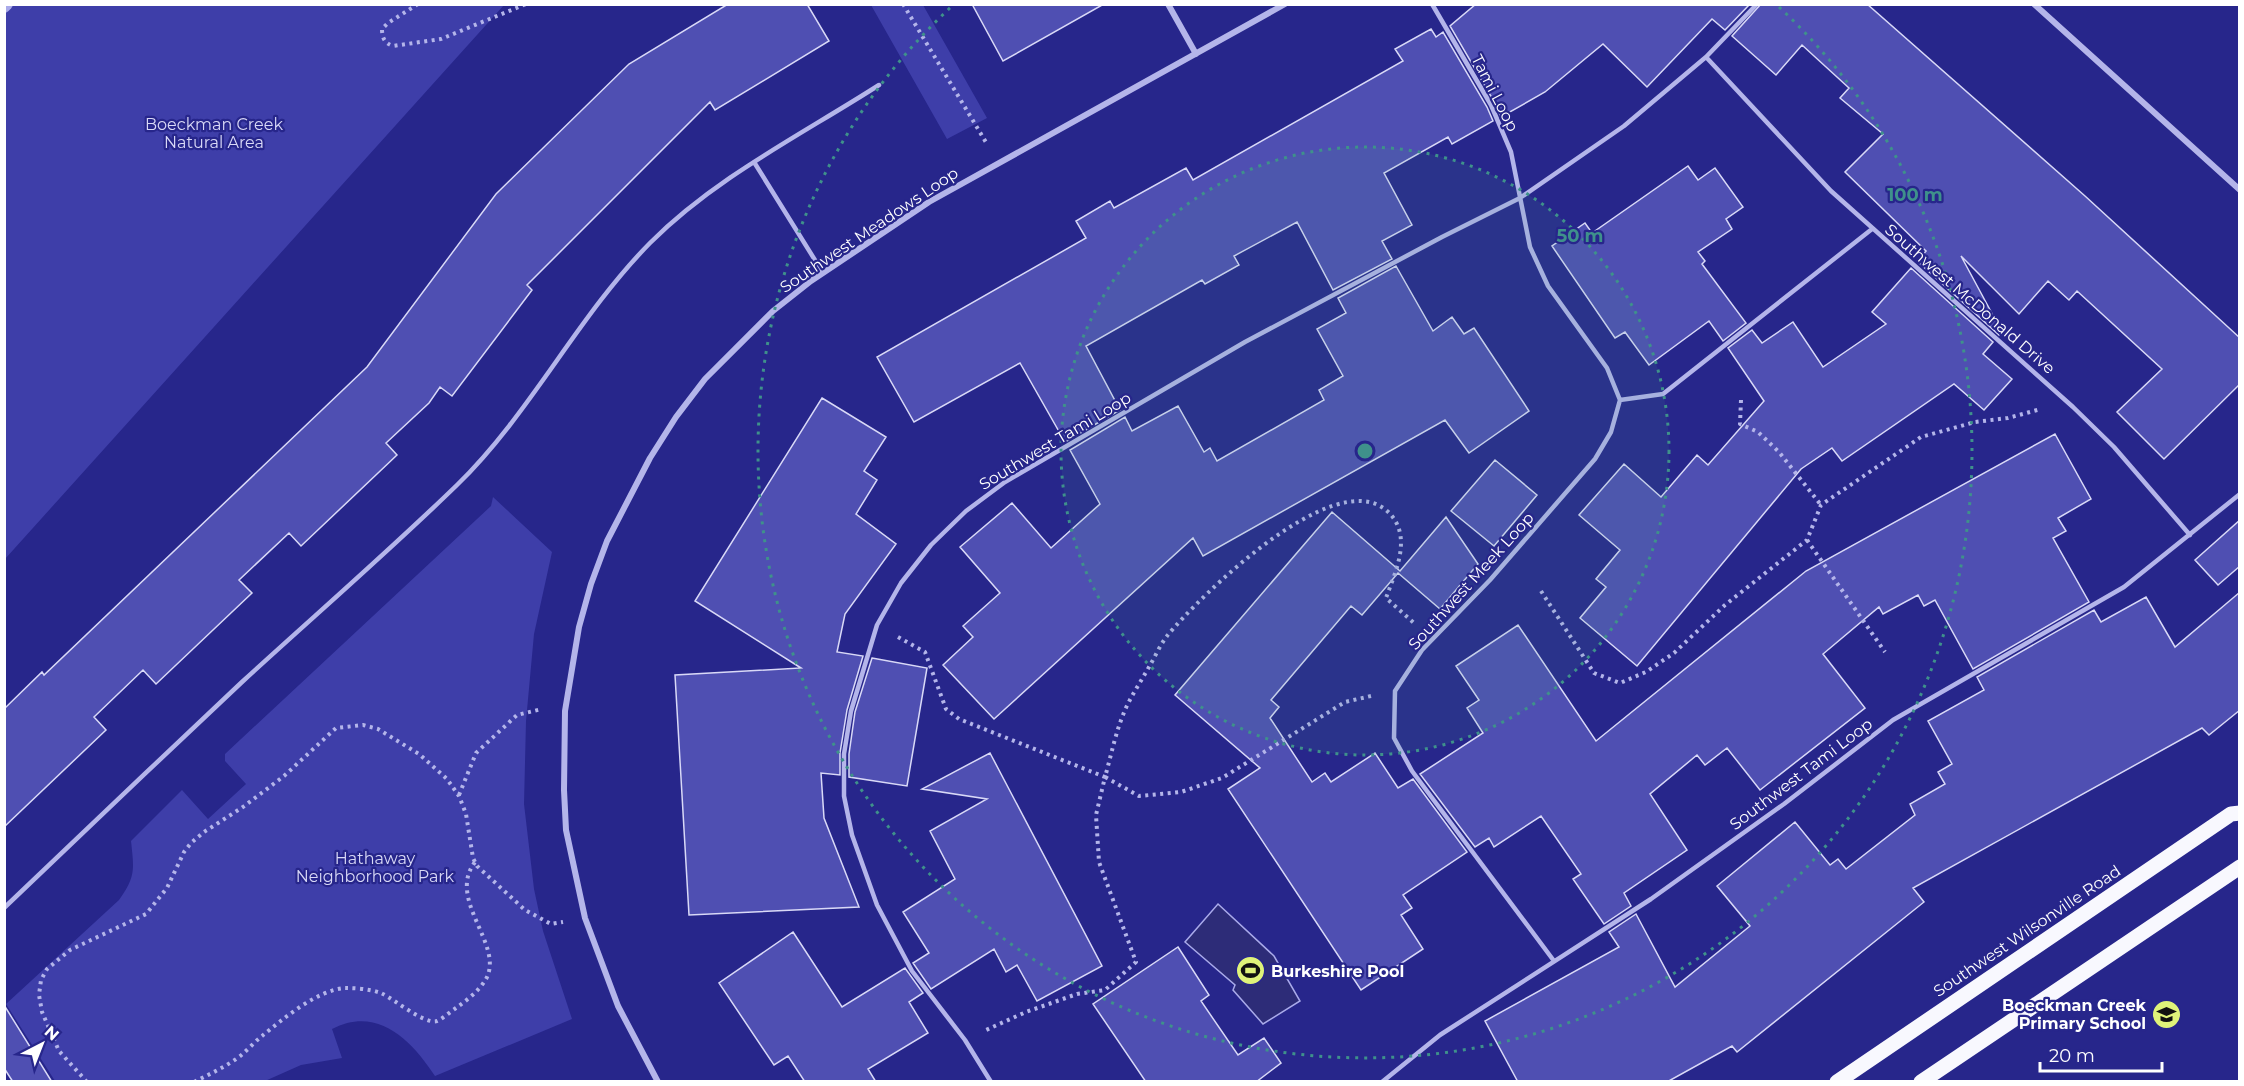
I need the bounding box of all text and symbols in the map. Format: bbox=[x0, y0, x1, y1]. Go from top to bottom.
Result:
street label: Tami Loop bbox=[1467, 51, 1523, 135]
park label: Boeckman Creek Natural Area bbox=[145, 115, 283, 152]
street label: Southwest Meadows Loop bbox=[776, 163, 962, 297]
text: 100 m bbox=[1887, 184, 1943, 206]
street label: Southwest McDonald Drive bbox=[1881, 220, 2059, 378]
text: 50 m bbox=[1557, 225, 1603, 247]
street label: Southwest Tami Loop bbox=[976, 388, 1134, 494]
centre of rings bbox=[1355, 441, 1375, 461]
street label: Southwest Meek Loop bbox=[1404, 508, 1538, 654]
street label: Southwest Tami Loop bbox=[1726, 714, 1876, 834]
park label: Hathaway Neighborhood Park bbox=[296, 849, 455, 886]
street label: Southwest Wilsonville Road bbox=[1930, 861, 2124, 1001]
sports icon: Burkeshire Pool bbox=[1234, 955, 1266, 987]
place label: Burkeshire Pool bbox=[1271, 962, 1404, 981]
place label: Boeckman Creek Primary School bbox=[2002, 996, 2147, 1033]
school or university icon: Boeckman Creek Primary School bbox=[2151, 998, 2183, 1030]
north arrow bbox=[12, 1014, 72, 1074]
text: N bbox=[41, 1022, 63, 1045]
scale bar bbox=[2040, 1035, 2162, 1073]
text: 20 m bbox=[2049, 1045, 2095, 1067]

